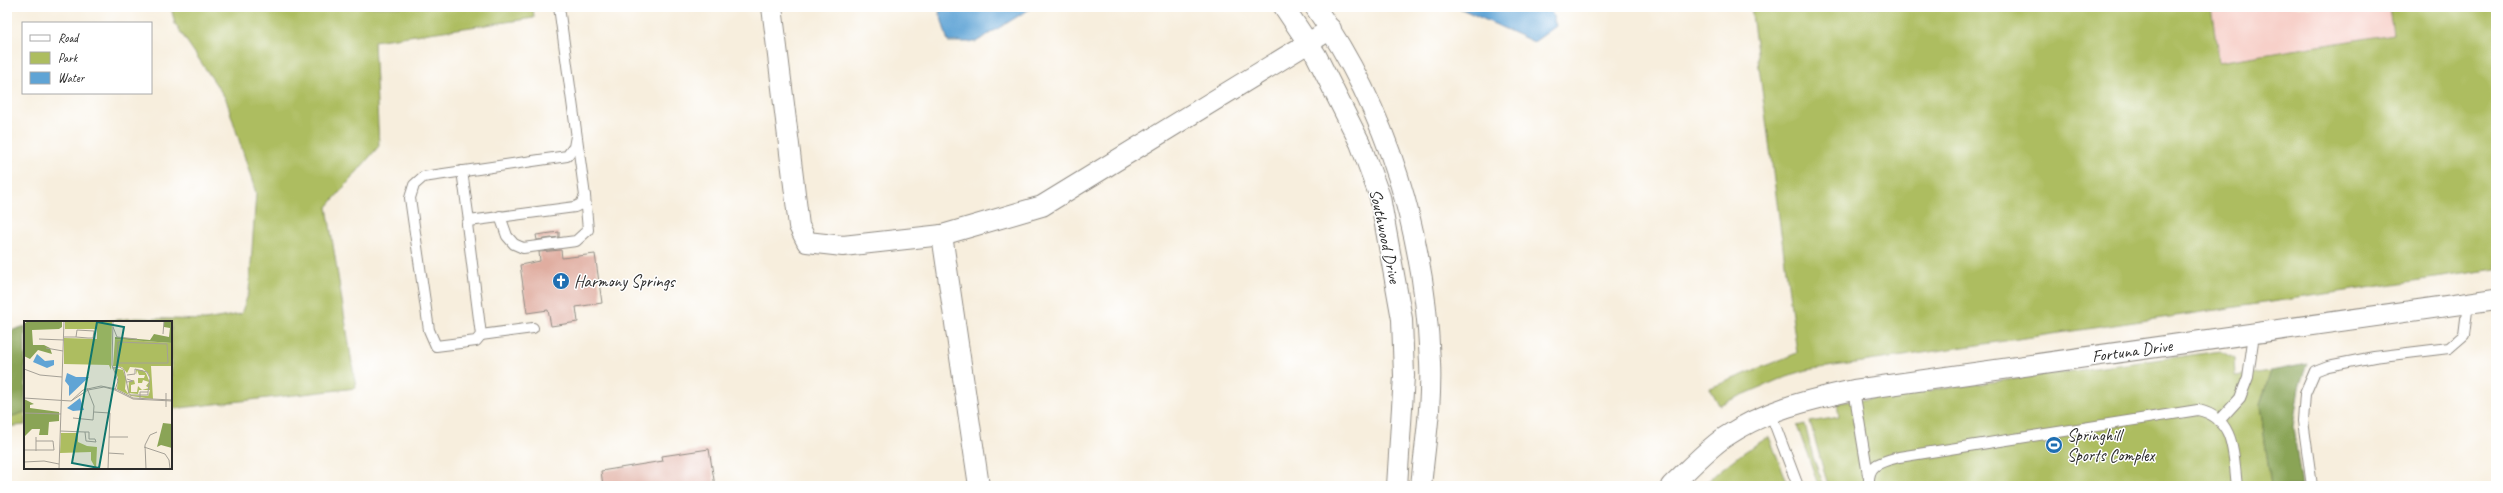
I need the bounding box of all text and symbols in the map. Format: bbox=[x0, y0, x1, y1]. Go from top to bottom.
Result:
legend bbox=[22, 22, 152, 94]
text: Road bbox=[58, 30, 80, 46]
text: Park bbox=[58, 50, 79, 66]
text: Water bbox=[58, 70, 86, 86]
street label: Southwood Drive bbox=[1365, 187, 1406, 286]
church icon: Harmony Springs bbox=[551, 271, 571, 291]
place label: Harmony Springs bbox=[574, 271, 677, 292]
inset map bbox=[24, 321, 172, 469]
street label: Fortuna Drive bbox=[2091, 335, 2175, 367]
place label: Springhill Sports Complex bbox=[2067, 425, 2156, 466]
sports icon: Springhill Sports Complex bbox=[2044, 435, 2064, 455]

